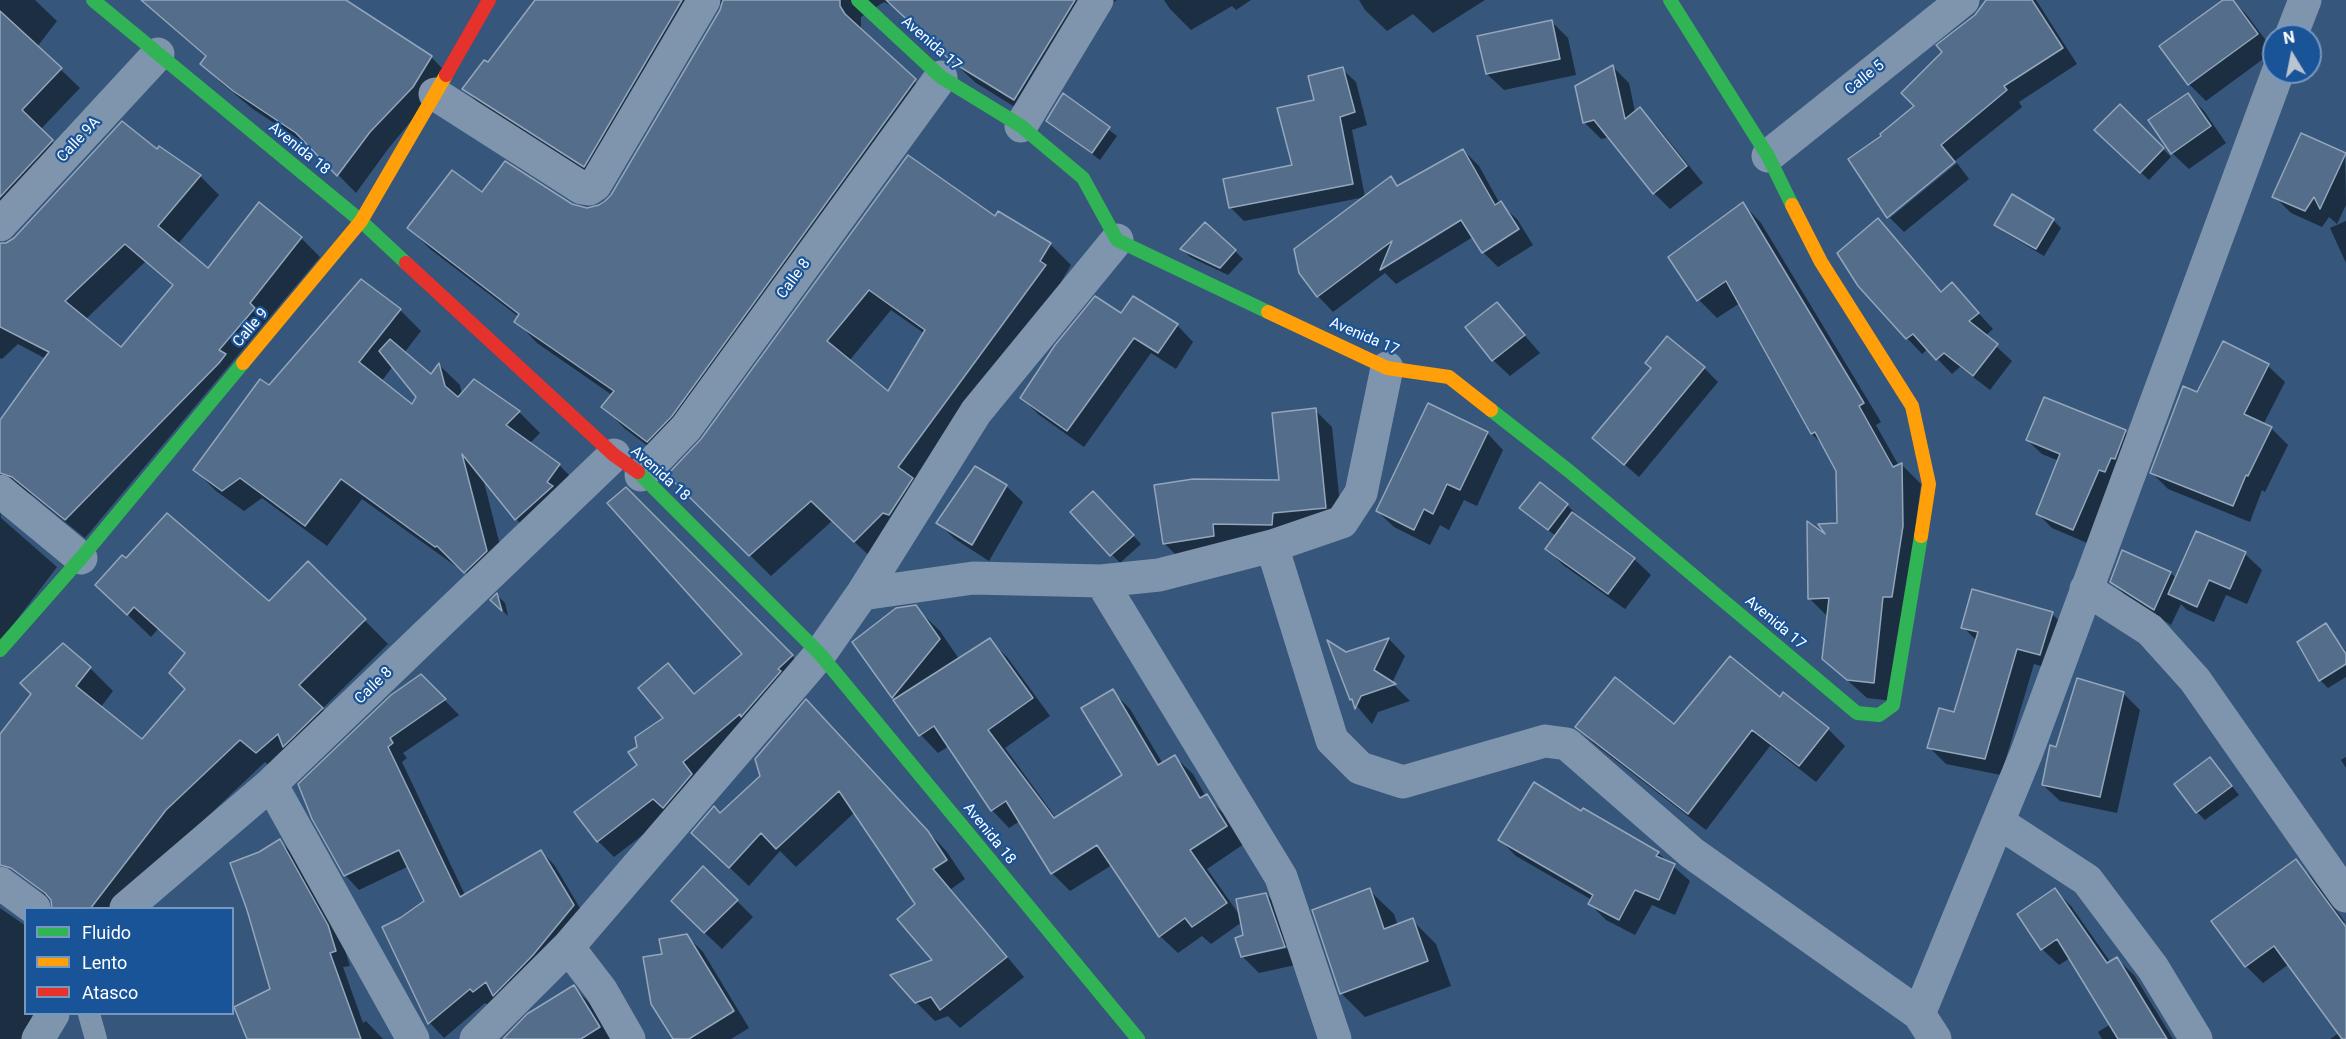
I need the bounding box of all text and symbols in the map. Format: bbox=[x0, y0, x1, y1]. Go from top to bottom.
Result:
street label: Avenida 17 bbox=[897, 13, 965, 75]
north arrow bbox=[2262, 24, 2322, 84]
text: N bbox=[2282, 27, 2296, 48]
street label: Calle 5 bbox=[1842, 57, 1888, 99]
street label: Calle 9A bbox=[54, 114, 104, 166]
street label: Avenida 18 bbox=[265, 119, 333, 179]
street label: Calle 8 bbox=[773, 255, 815, 303]
street label: Calle 9 bbox=[230, 305, 272, 351]
street label: Avenida 17 bbox=[1327, 314, 1401, 360]
street label: Avenida 18 bbox=[627, 443, 693, 505]
street label: Avenida 17 bbox=[1741, 592, 1809, 654]
street label: Calle 8 bbox=[351, 664, 397, 708]
street label: Avenida 18 bbox=[959, 800, 1019, 868]
legend bbox=[24, 907, 234, 1015]
text: Fluido bbox=[82, 922, 131, 943]
text: Lento bbox=[82, 952, 127, 973]
text: Atasco bbox=[82, 982, 138, 1003]

